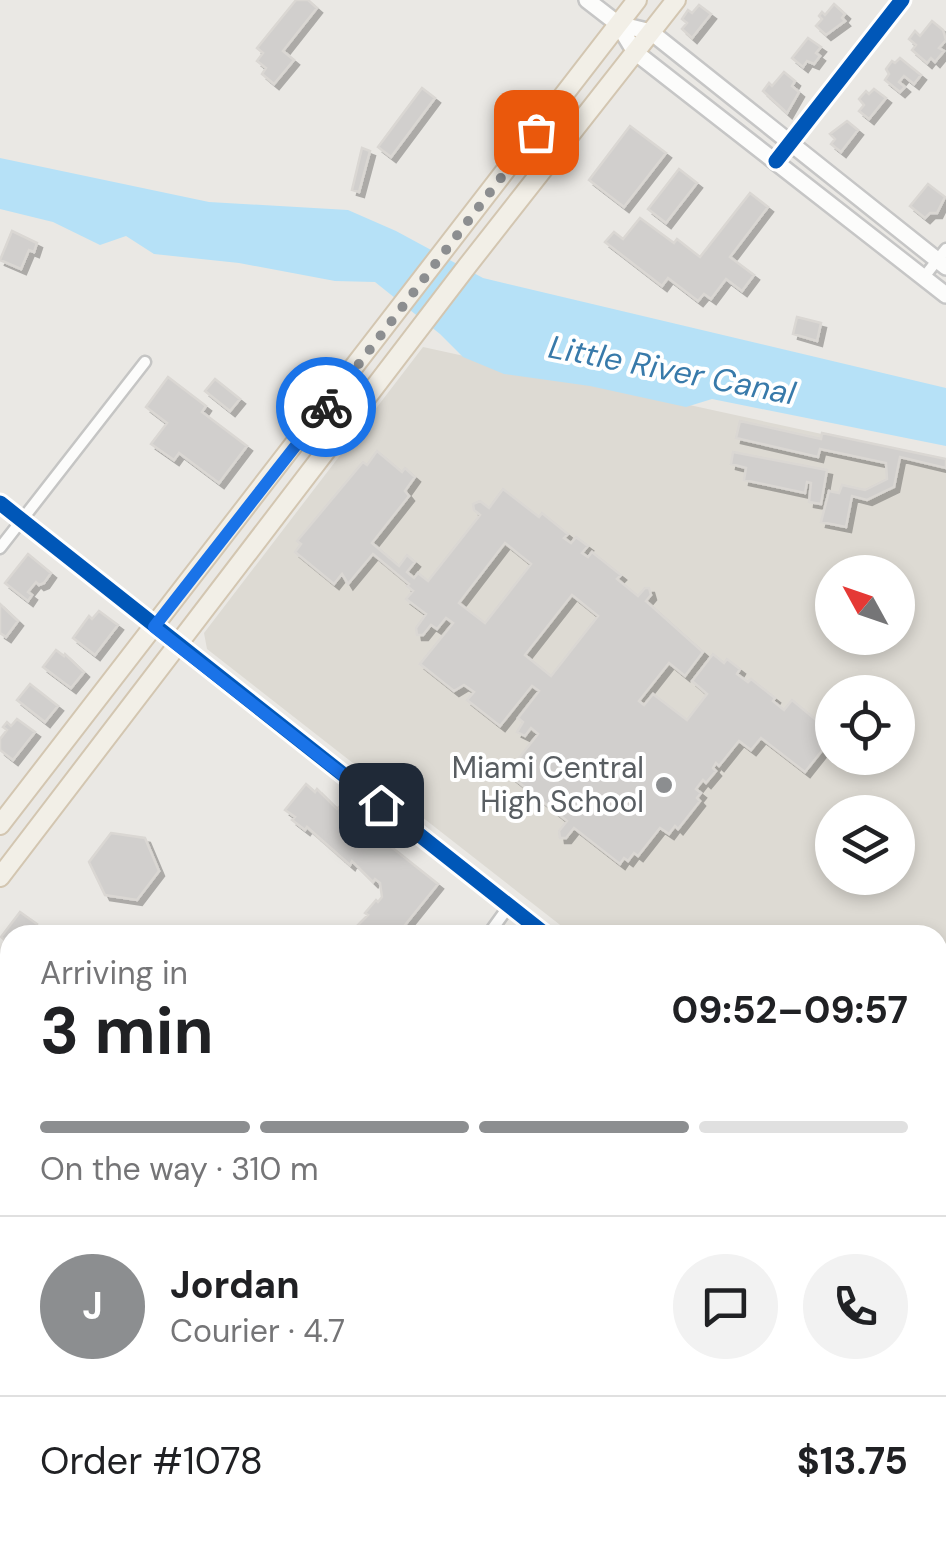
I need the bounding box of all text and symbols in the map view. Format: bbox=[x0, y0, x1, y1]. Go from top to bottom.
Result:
pin bbox=[494, 90, 579, 175]
icon: bag bbox=[509, 105, 564, 160]
water label: Little River Canal bbox=[545, 326, 800, 415]
courier bbox=[276, 357, 376, 457]
icon: bike bbox=[299, 380, 354, 435]
north arrow bbox=[815, 555, 915, 655]
map controls bbox=[815, 555, 915, 895]
button: locate bbox=[815, 675, 915, 775]
place label: Miami Central High School bbox=[452, 748, 644, 821]
pin bbox=[339, 763, 424, 848]
marker: Miami Central High School bbox=[653, 774, 675, 796]
icon: home bbox=[354, 778, 409, 833]
button: layers bbox=[815, 795, 915, 895]
text: Arriving in bbox=[40, 952, 188, 994]
text: 09:52–09:57 bbox=[671, 985, 908, 1035]
text: 3 min bbox=[40, 989, 214, 1073]
text: On the way · 310 m bbox=[40, 1148, 318, 1190]
button: chat bbox=[673, 1254, 778, 1359]
button: phone bbox=[803, 1254, 908, 1359]
text: Jordan bbox=[170, 1260, 300, 1310]
text: J bbox=[82, 1281, 103, 1331]
text: Courier · 4.7 bbox=[170, 1310, 345, 1352]
text: Order #1078 bbox=[40, 1436, 263, 1486]
text: $13.75 bbox=[797, 1436, 908, 1486]

